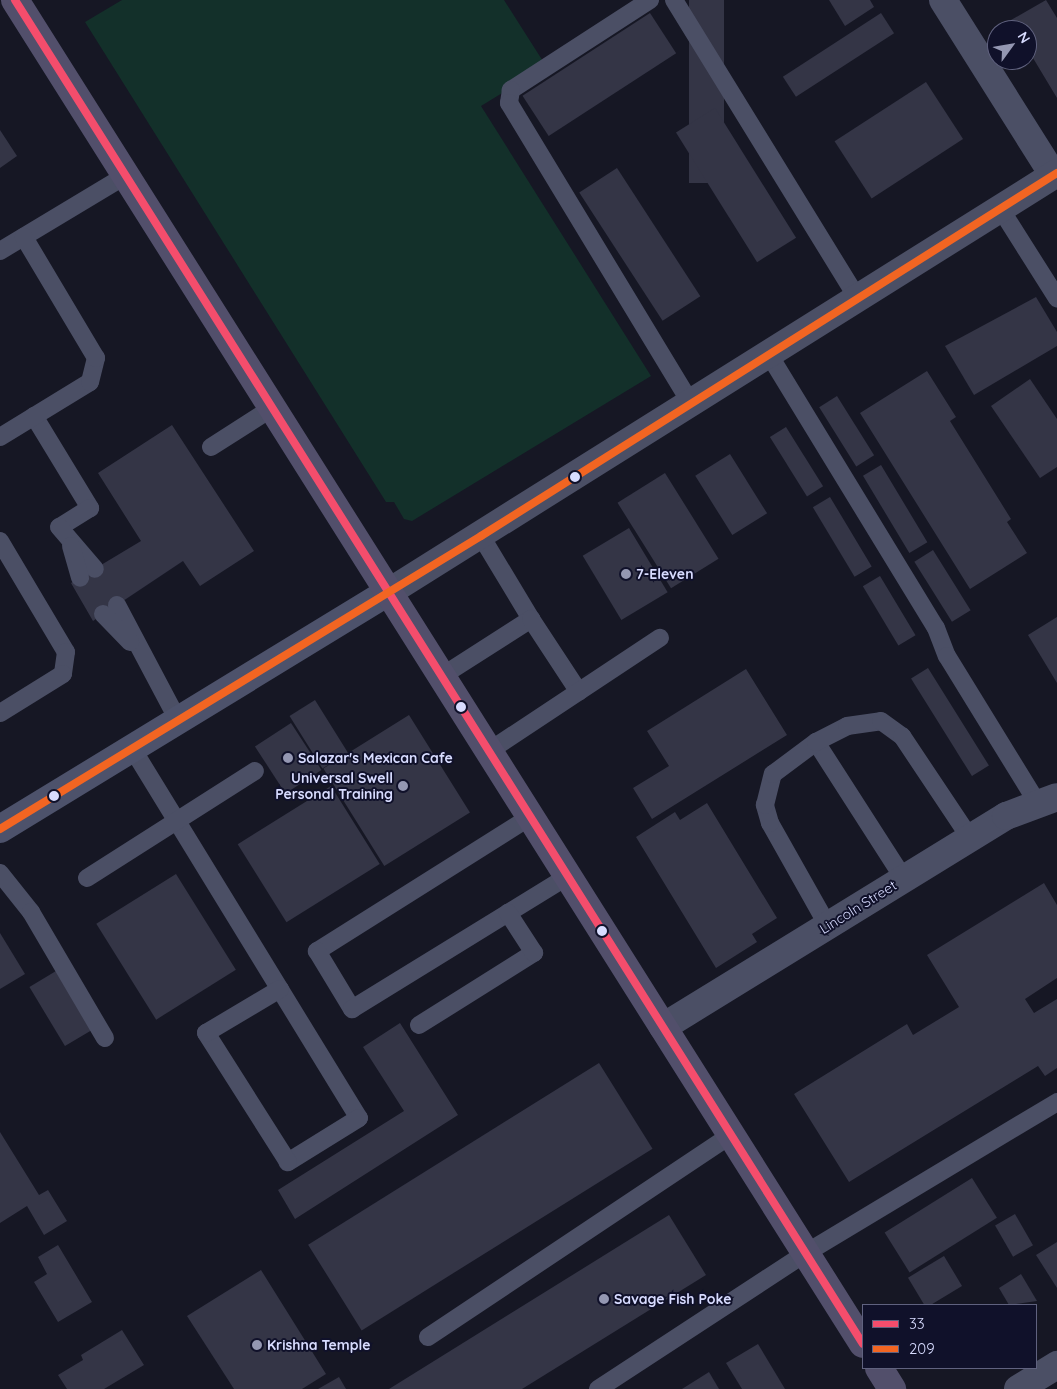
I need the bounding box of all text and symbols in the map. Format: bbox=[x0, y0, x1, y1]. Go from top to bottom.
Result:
north arrow bbox=[987, 20, 1037, 70]
text: N bbox=[1014, 28, 1034, 47]
unlabelled marker bbox=[570, 472, 580, 482]
place label: 7-Eleven bbox=[636, 566, 693, 582]
marker: 7-Eleven bbox=[620, 568, 632, 580]
unlabelled marker bbox=[456, 702, 466, 712]
place label: Salazar's Mexican Cafe bbox=[298, 750, 453, 766]
marker: Salazar's Mexican Cafe bbox=[282, 752, 294, 764]
place label: Universal Swell Personal Training bbox=[275, 770, 393, 802]
marker: Universal Swell Personal Training bbox=[397, 780, 409, 792]
unlabelled marker bbox=[49, 791, 59, 801]
street label: Lincoln Street bbox=[816, 877, 900, 937]
unlabelled marker bbox=[597, 926, 607, 936]
place label: Savage Fish Poke bbox=[614, 1291, 731, 1307]
marker: Savage Fish Poke bbox=[598, 1293, 610, 1305]
legend bbox=[862, 1304, 1037, 1369]
text: 33 bbox=[909, 1314, 925, 1333]
place label: Krishna Temple bbox=[267, 1337, 370, 1353]
marker: Krishna Temple bbox=[251, 1339, 263, 1351]
text: 209 bbox=[909, 1339, 935, 1358]

